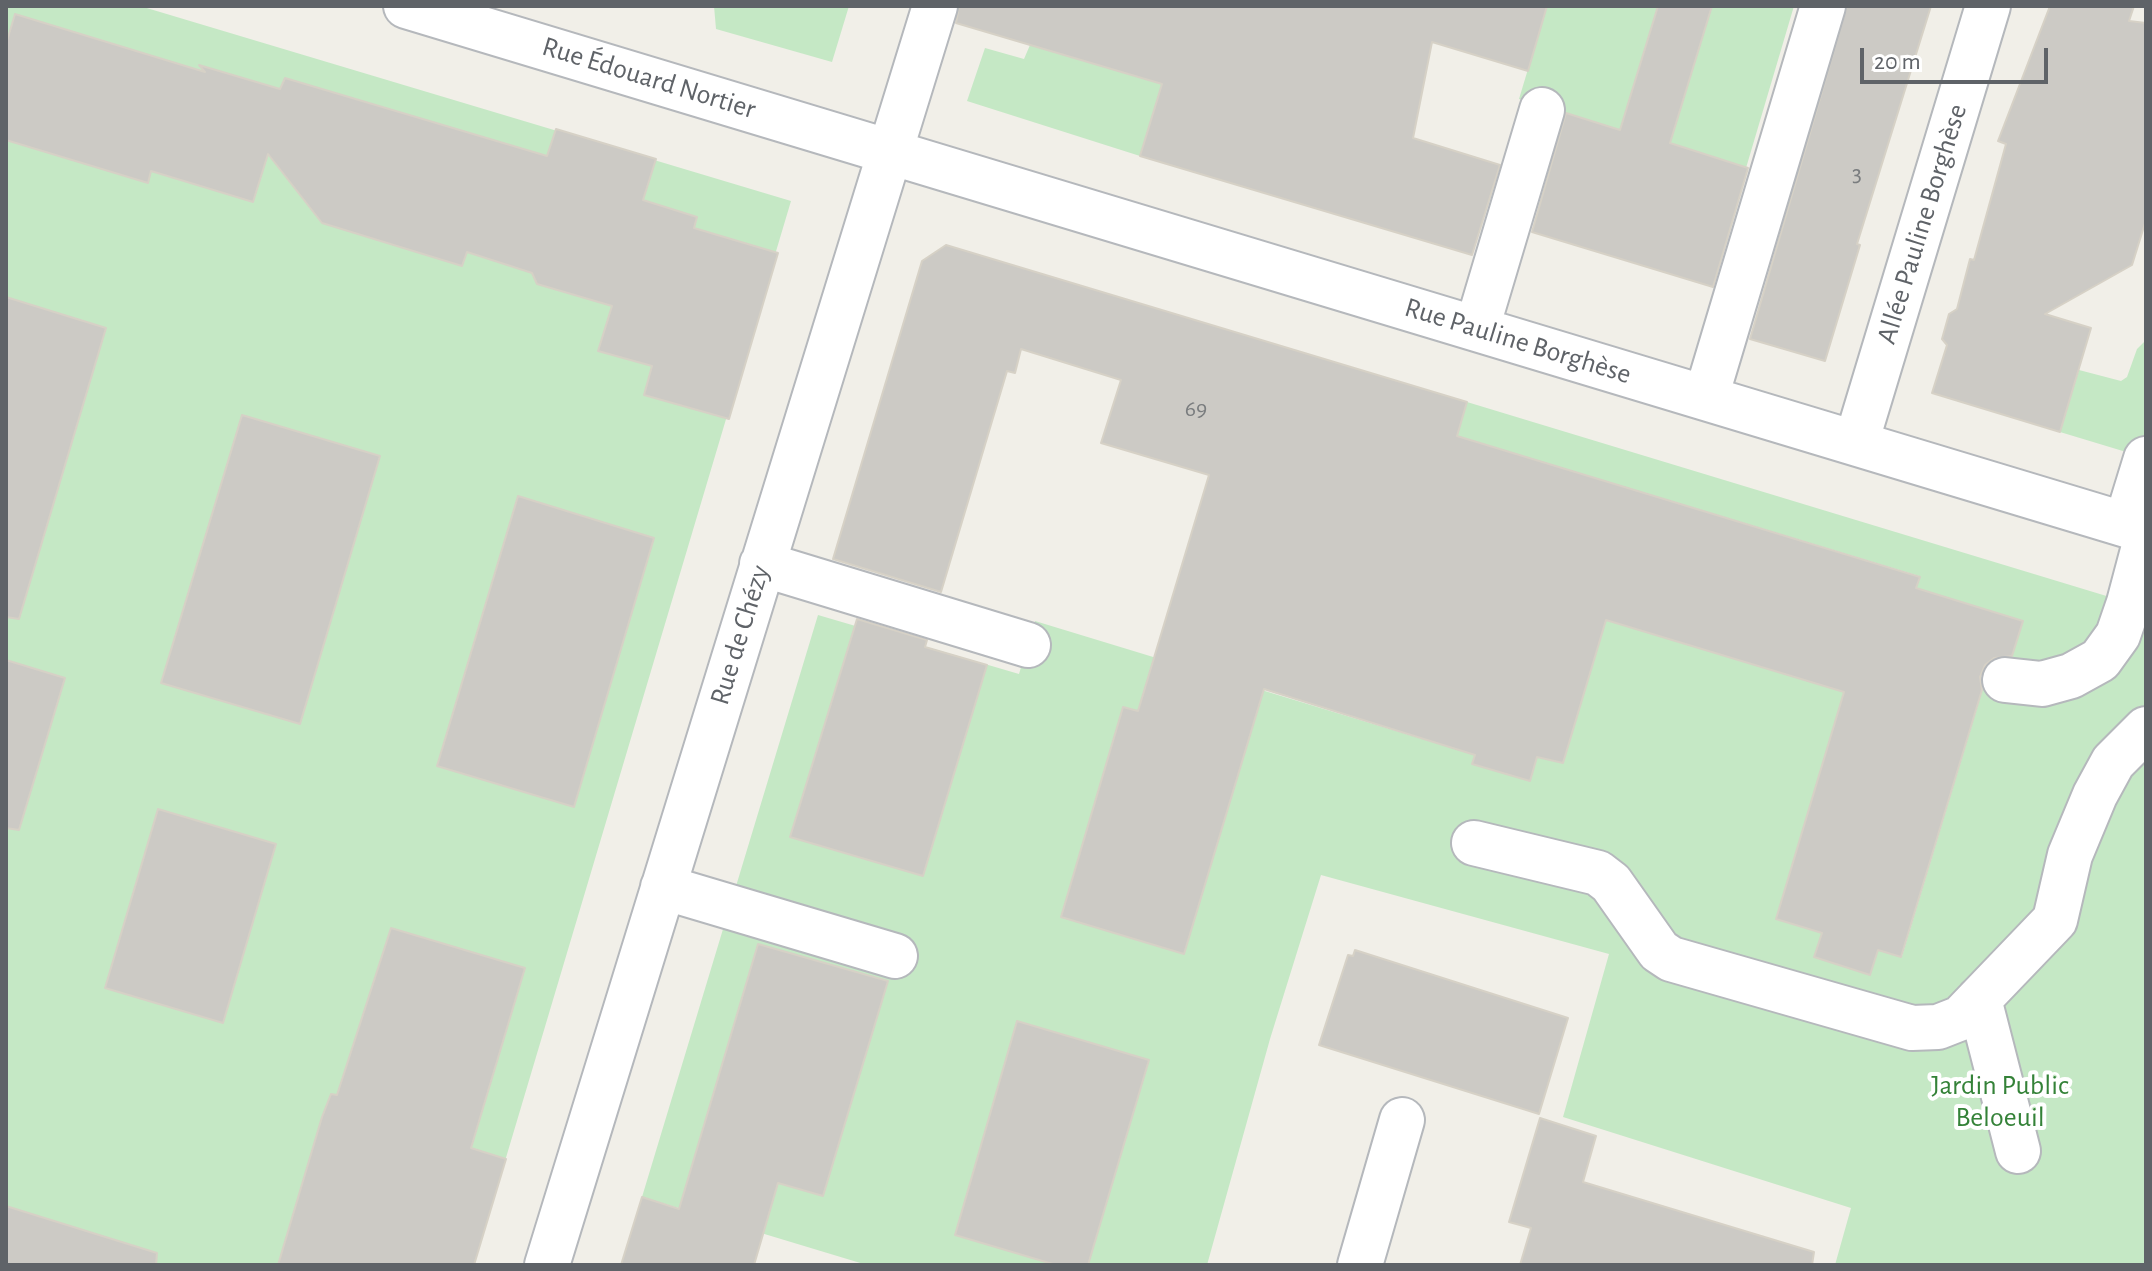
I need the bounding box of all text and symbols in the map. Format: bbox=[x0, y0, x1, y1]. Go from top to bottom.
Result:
street label: Rue Édouard Nortier bbox=[538, 30, 760, 126]
scale bar bbox=[1864, 32, 2052, 82]
text: 20 m bbox=[1874, 50, 1921, 74]
street label: Allée Pauline Borghèse bbox=[1870, 100, 1974, 348]
house number: 3 bbox=[1852, 160, 1862, 188]
street label: Rue Pauline Borghèse bbox=[1401, 291, 1635, 391]
house number: 69 bbox=[1185, 395, 1207, 423]
street label: Rue de Chézy bbox=[703, 561, 777, 709]
park label: Jardin Public Beloeuil bbox=[1931, 1069, 2069, 1135]

